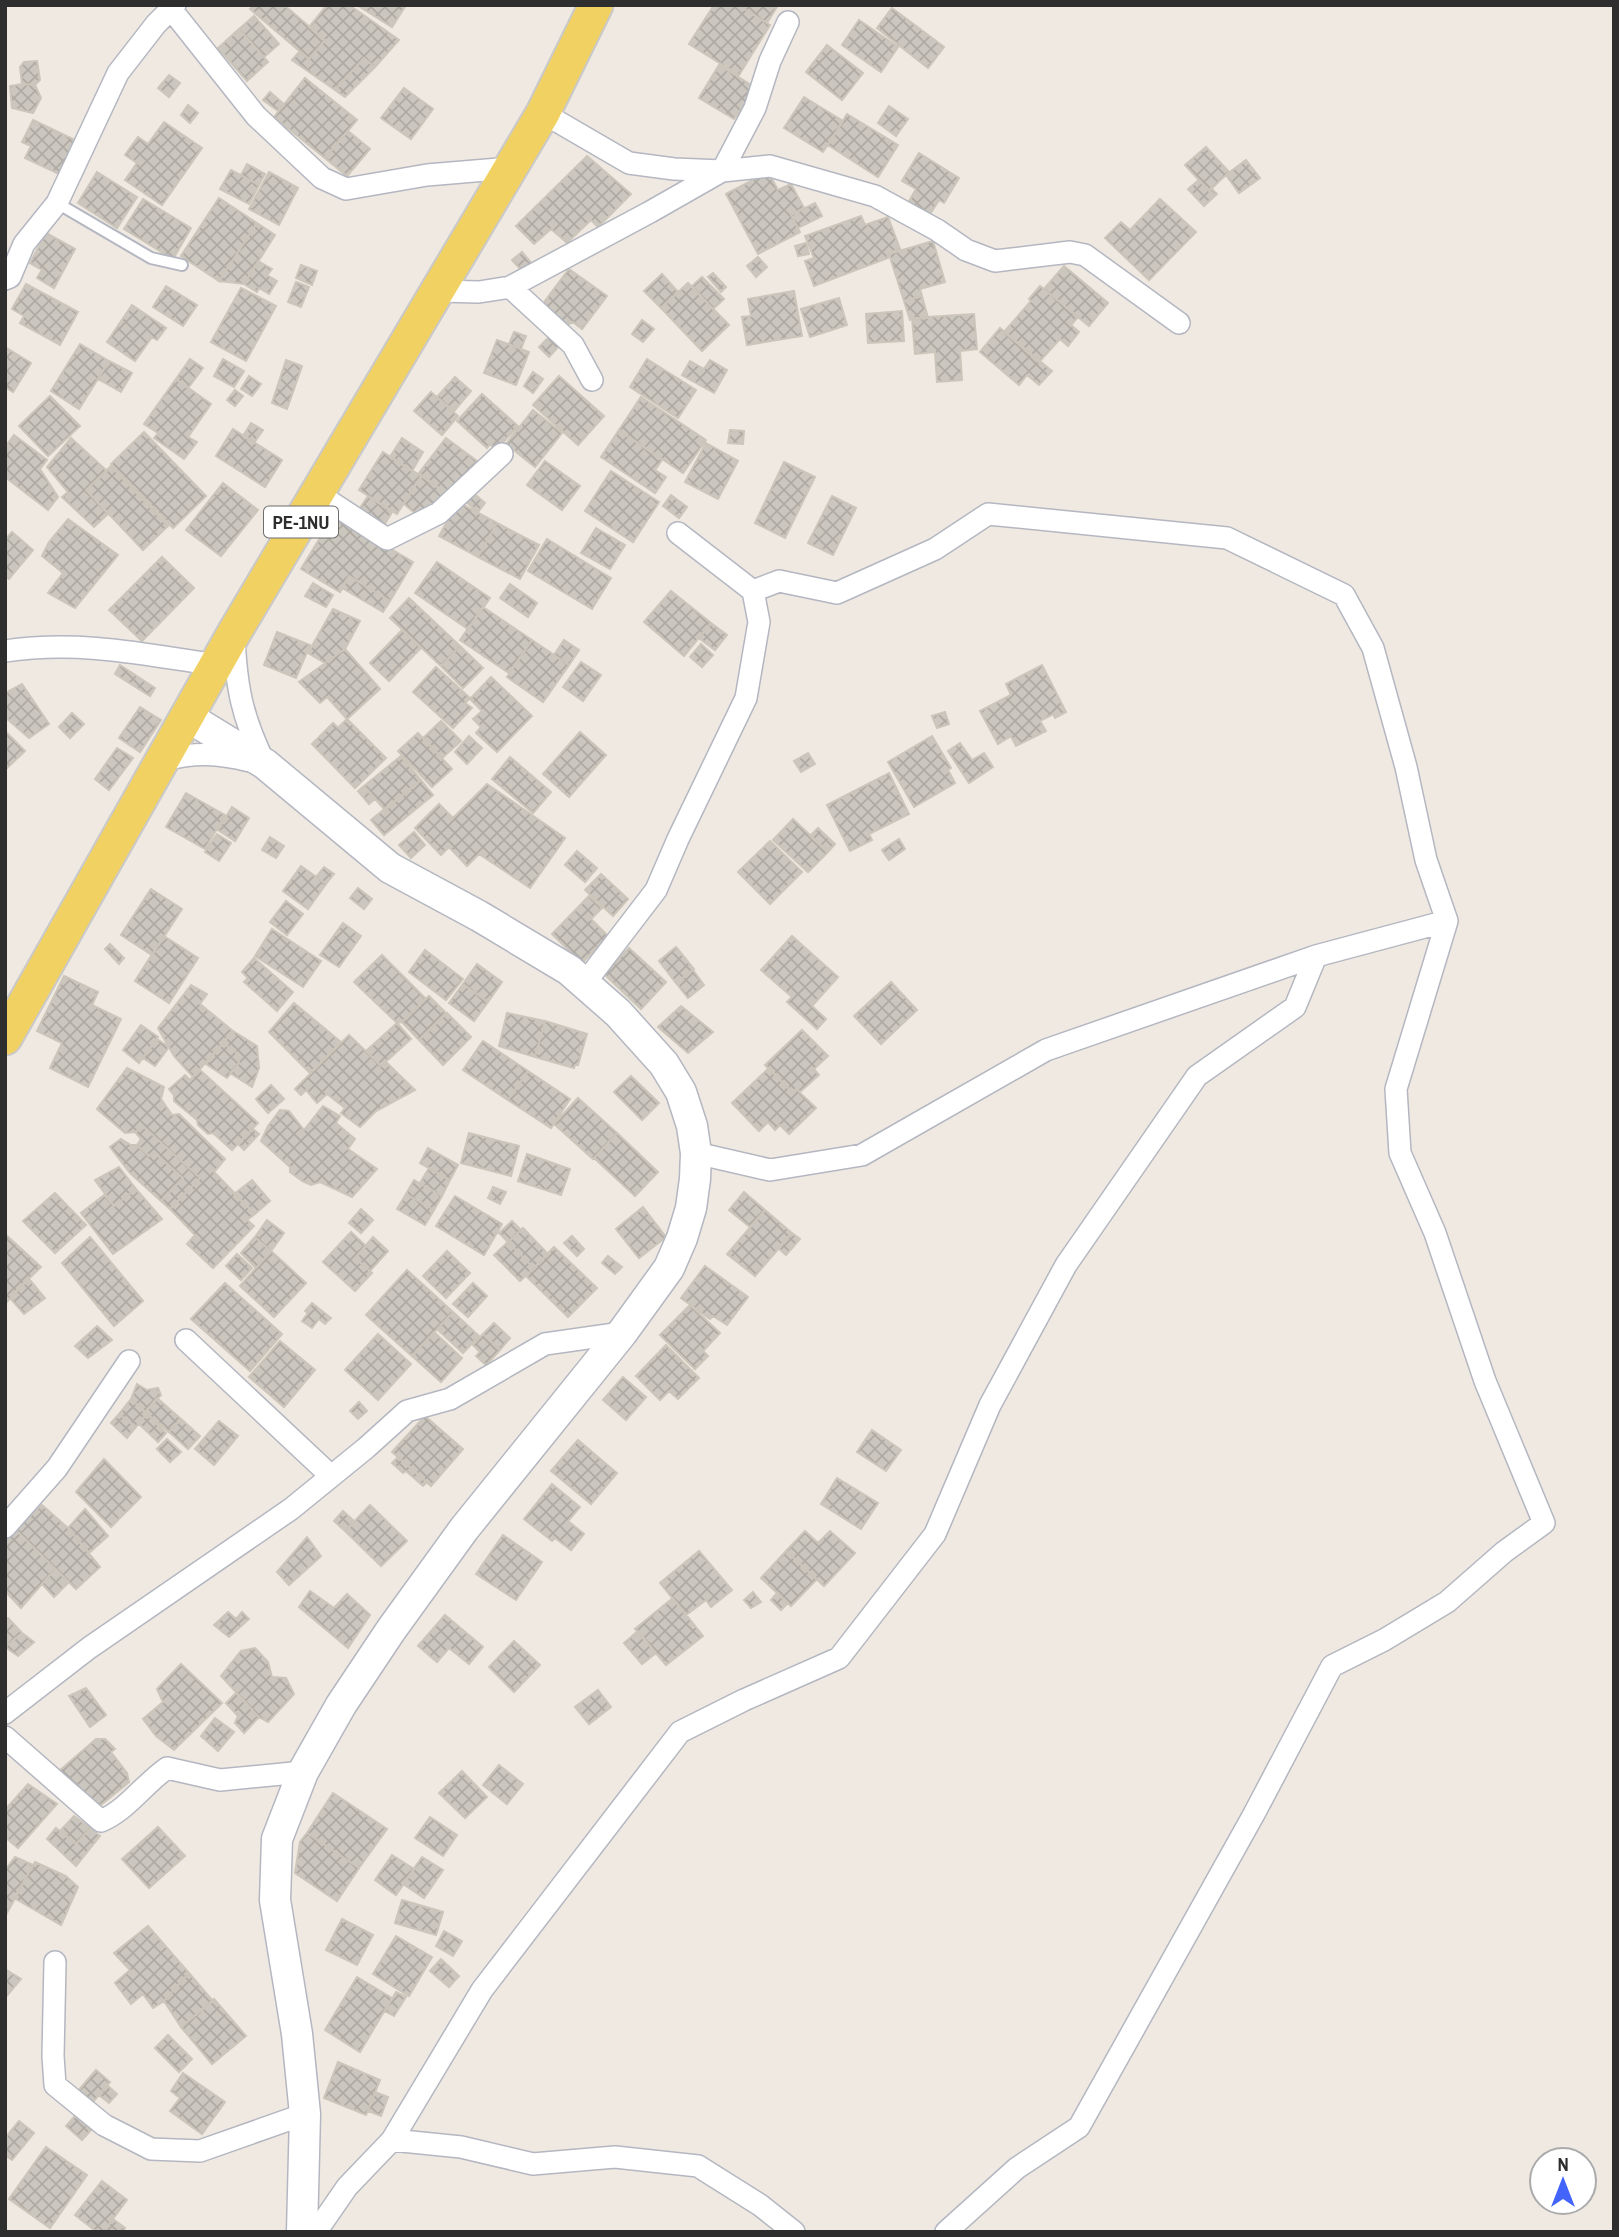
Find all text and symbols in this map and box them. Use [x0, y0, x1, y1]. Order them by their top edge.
road number: PE-1NU [264, 506, 338, 538]
north arrow [1528, 2146, 1598, 2216]
text: N [1557, 2151, 1569, 2177]

